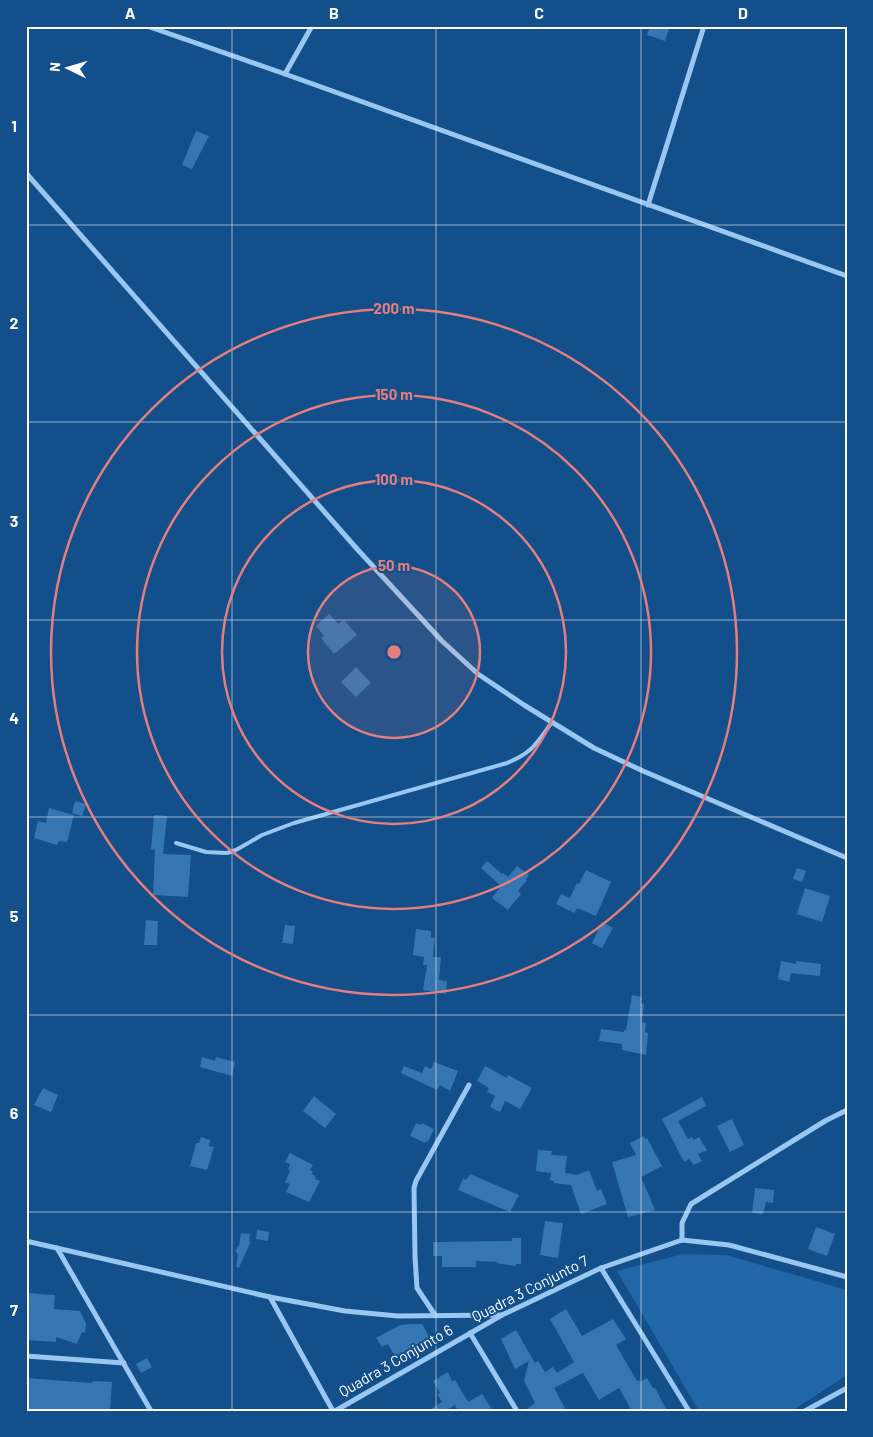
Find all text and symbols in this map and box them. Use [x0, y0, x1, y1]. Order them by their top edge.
text: A [125, 3, 136, 22]
text: B [329, 3, 339, 22]
text: C [534, 3, 544, 22]
text: D [738, 3, 748, 22]
north arrow [42, 42, 92, 92]
text: N [46, 61, 63, 72]
text: 1 [11, 116, 17, 135]
text: 200 m [373, 299, 415, 317]
text: 2 [10, 313, 19, 332]
text: 150 m [375, 385, 413, 403]
text: 100 m [375, 470, 413, 488]
text: 3 [10, 511, 18, 530]
text: 50 m [378, 556, 410, 574]
centre of rings [385, 643, 403, 661]
text: 4 [9, 708, 19, 727]
text: 5 [10, 906, 19, 925]
text: 6 [10, 1103, 19, 1122]
street label: Quadra 3 Conjunto 7 [468, 1251, 591, 1325]
text: 7 [10, 1300, 18, 1319]
street label: Quadra 3 Conjunto 6 [335, 1320, 456, 1400]

